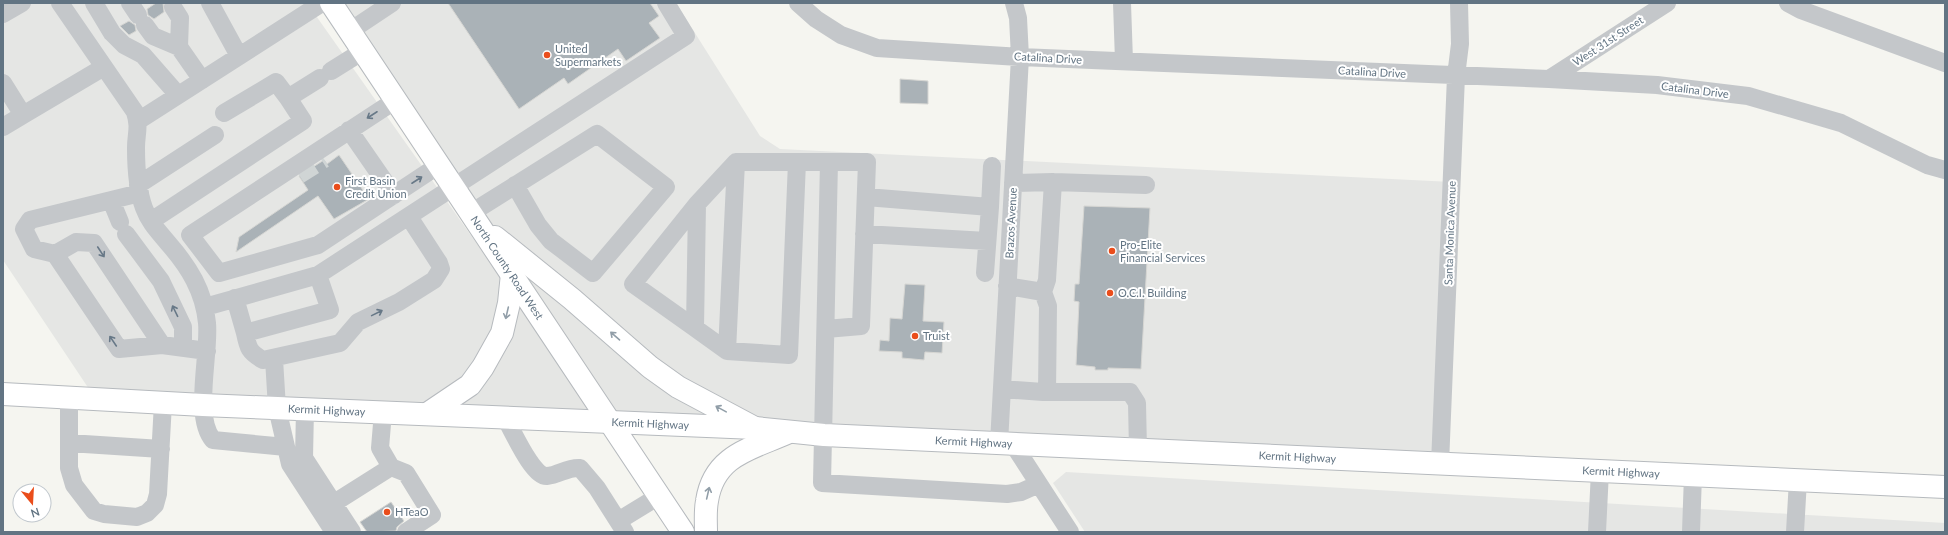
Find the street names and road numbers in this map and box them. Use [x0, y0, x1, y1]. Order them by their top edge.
street label: West 31st Street [1570, 13, 1645, 68]
street label: Catalina Drive [1014, 49, 1083, 66]
street label: Catalina Drive [1338, 63, 1407, 80]
street label: Catalina Drive [1660, 79, 1730, 100]
street label: Santa Monica Avenue [1441, 180, 1458, 285]
street label: Brazos Avenue [1002, 187, 1019, 259]
street label: North County Road West [468, 213, 547, 322]
street label: Kermit Highway [288, 402, 366, 418]
street label: Kermit Highway [611, 415, 690, 431]
street label: Kermit Highway [935, 433, 1013, 450]
street label: Kermit Highway [1258, 448, 1337, 465]
street label: Kermit Highway [1582, 463, 1660, 480]

